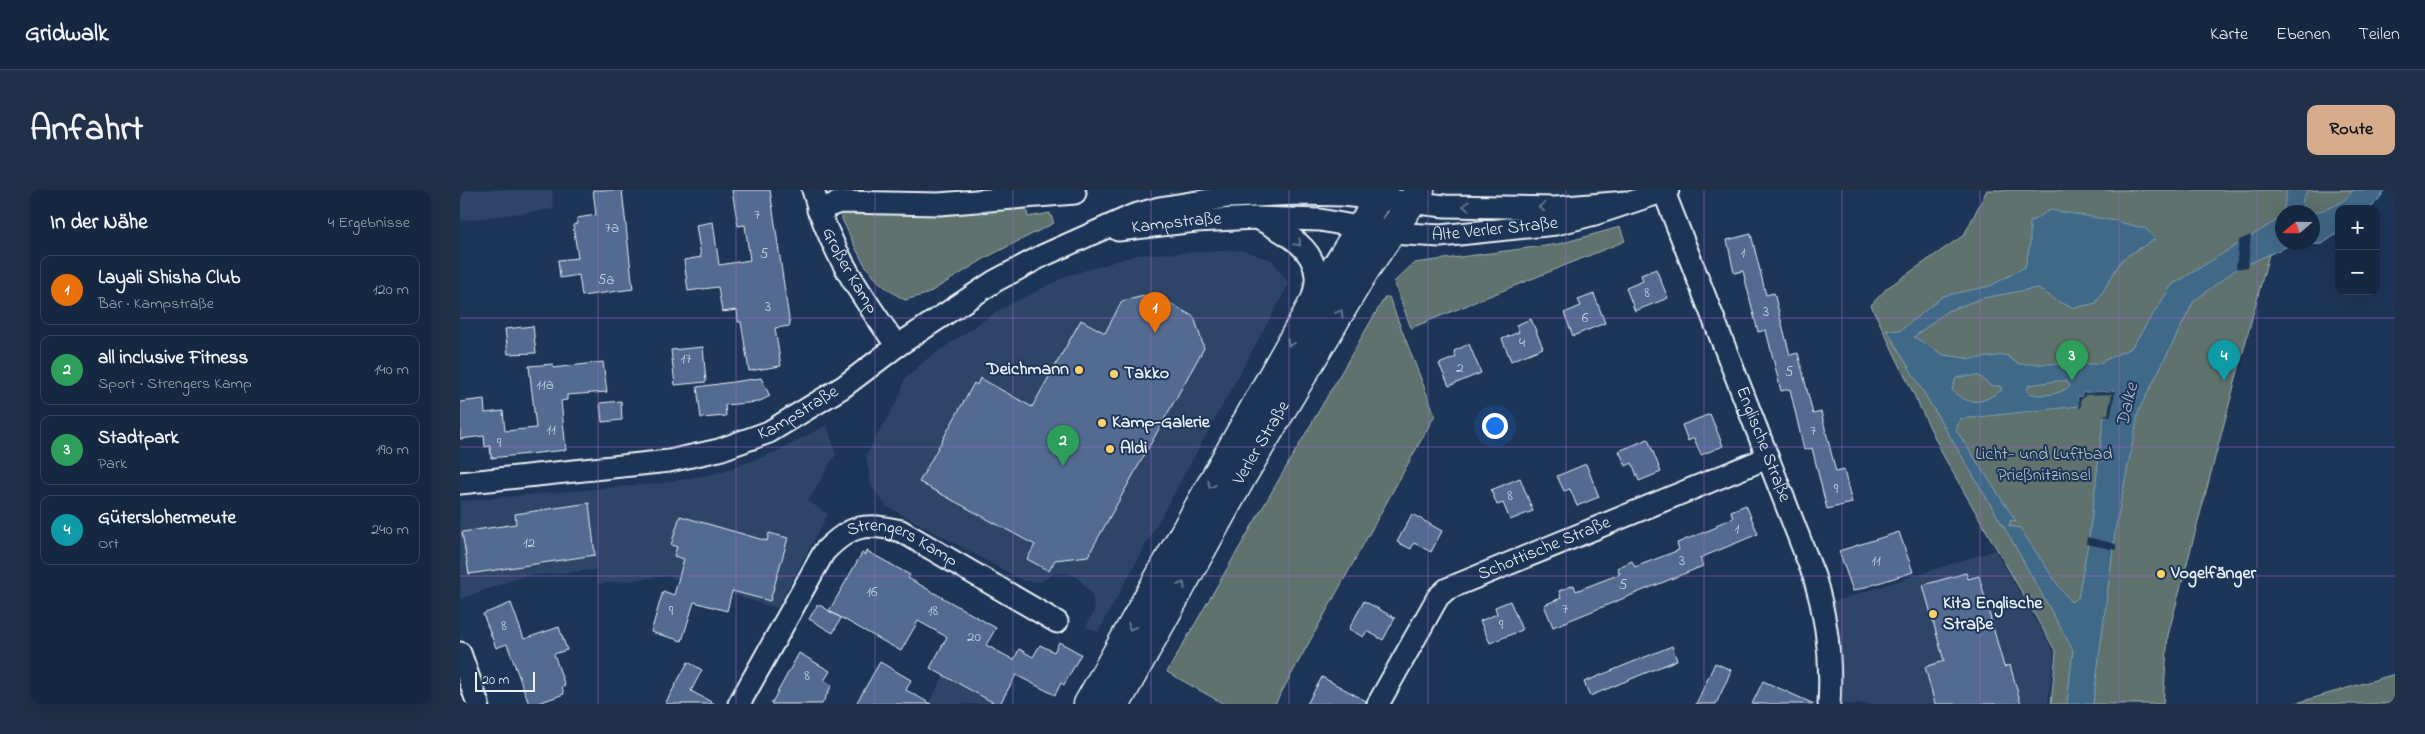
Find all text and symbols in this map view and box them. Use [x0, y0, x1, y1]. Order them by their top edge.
text: Gridwalk [25, 17, 109, 52]
text: Karte [2210, 22, 2248, 48]
text: Ebenen [2276, 22, 2330, 48]
text: Teilen [2358, 22, 2400, 48]
text: Anfahrt [30, 105, 143, 156]
button: Route [2307, 105, 2395, 155]
one-way arrow [1462, 201, 1470, 211]
one-way arrow [1538, 202, 1546, 213]
house number: 7 [754, 204, 760, 226]
north arrow [2275, 205, 2320, 250]
map controls [2335, 205, 2380, 295]
button: + [2335, 205, 2380, 250]
street label: Kampstraße [1130, 207, 1223, 241]
text: In der Nähe [50, 208, 148, 238]
text: 4 Ergebnisse [328, 211, 410, 235]
street label: Alte Verler Straße [1431, 211, 1560, 249]
house number: 7a [605, 217, 619, 239]
street label: Großer Kamp [815, 224, 884, 319]
one-way arrow [1292, 237, 1301, 246]
house number: 1 [1741, 242, 1746, 264]
house number: 5 [760, 243, 769, 265]
button: − [2335, 250, 2380, 295]
text: Layali Shisha Club [98, 265, 240, 292]
house number: 5a [598, 269, 614, 291]
text: 1 [64, 278, 70, 302]
text: 120 m [373, 278, 409, 302]
house number: 8 [1644, 282, 1650, 304]
text: Bar · Kampstraße [98, 292, 214, 316]
pin: 1 [1139, 292, 1171, 333]
house number: 3 [765, 296, 771, 318]
house number: 3 [1763, 301, 1769, 323]
house number: 6 [1582, 307, 1589, 329]
one-way arrow [1333, 309, 1343, 318]
house number: 4 [1519, 332, 1525, 354]
one-way arrow [1286, 338, 1296, 347]
pin: 3 [2056, 340, 2088, 381]
pin: 4 [2208, 340, 2240, 381]
text: all inclusive Fitness [98, 345, 248, 372]
house number: 17 [681, 348, 691, 370]
place label: Deichmann [986, 357, 1069, 383]
house number: 2 [1456, 357, 1464, 379]
text: 2 [63, 358, 71, 382]
text: 140 m [374, 358, 409, 382]
place label: Takko [1124, 361, 1169, 387]
house number: 5 [1785, 361, 1794, 383]
marker: Deichmann [1073, 364, 1085, 376]
marker: Takko [1108, 368, 1120, 380]
text: Sport · Strengers Kamp [98, 372, 252, 396]
house number: 11a [536, 374, 554, 396]
street label: Kampstraße [755, 379, 845, 448]
water label: Dalke [2110, 379, 2146, 430]
street label: Englische Straße [1728, 383, 1797, 507]
street label: Verler Straße [1226, 395, 1298, 491]
place label: Kamp-Galerie [1112, 410, 1211, 436]
your location [1482, 413, 1508, 439]
marker: Kamp-Galerie [1096, 417, 1108, 429]
house number: 11 [546, 419, 556, 441]
house number: 7 [1810, 420, 1816, 442]
text: Stadtpark [98, 425, 179, 452]
pin: 2 [1047, 425, 1079, 466]
house number: 9 [497, 432, 502, 454]
place label: Aldi [1120, 436, 1147, 462]
text: 3 [64, 438, 70, 462]
text: 190 m [376, 438, 409, 462]
park label: Licht- und Luftbad Prießnitzinsel [1975, 442, 2113, 489]
marker: Aldi [1104, 443, 1116, 455]
text: Park [98, 452, 127, 476]
house number: 9 [1834, 478, 1839, 500]
one-way arrow [1207, 480, 1217, 489]
house number: 8 [1507, 485, 1513, 507]
text: Güterslohermeute [98, 505, 236, 532]
street label: Schottische Straße [1474, 510, 1616, 588]
street label: Strengers Kamp [843, 513, 962, 574]
text: 4 [64, 518, 70, 542]
text: 240 m [371, 518, 409, 542]
house number: 1 [1735, 518, 1740, 540]
text: Ort [98, 532, 119, 556]
house number: 12 [523, 532, 536, 554]
house number: 3 [1679, 550, 1685, 572]
house number: 11 [1871, 550, 1881, 572]
place label: Vogelfänger [2170, 561, 2257, 588]
marker: Vogelfänger [2155, 568, 2167, 580]
house number: 5 [1619, 574, 1628, 596]
house number: 16 [866, 581, 878, 603]
one-way arrow [1176, 581, 1186, 590]
place label: Kita Englische Straße [1943, 591, 2043, 638]
house number: 7 [1562, 598, 1568, 620]
house number: 9 [669, 600, 674, 622]
house number: 18 [928, 600, 939, 622]
marker: Kita Englische Straße [1927, 608, 1939, 620]
house number: 9 [1499, 614, 1504, 636]
house number: 8 [501, 615, 507, 637]
one-way arrow [1127, 621, 1137, 630]
house number: 20 [967, 626, 981, 648]
house number: 8 [804, 665, 810, 687]
scale bar [475, 669, 535, 692]
text: 20 m [482, 670, 509, 691]

